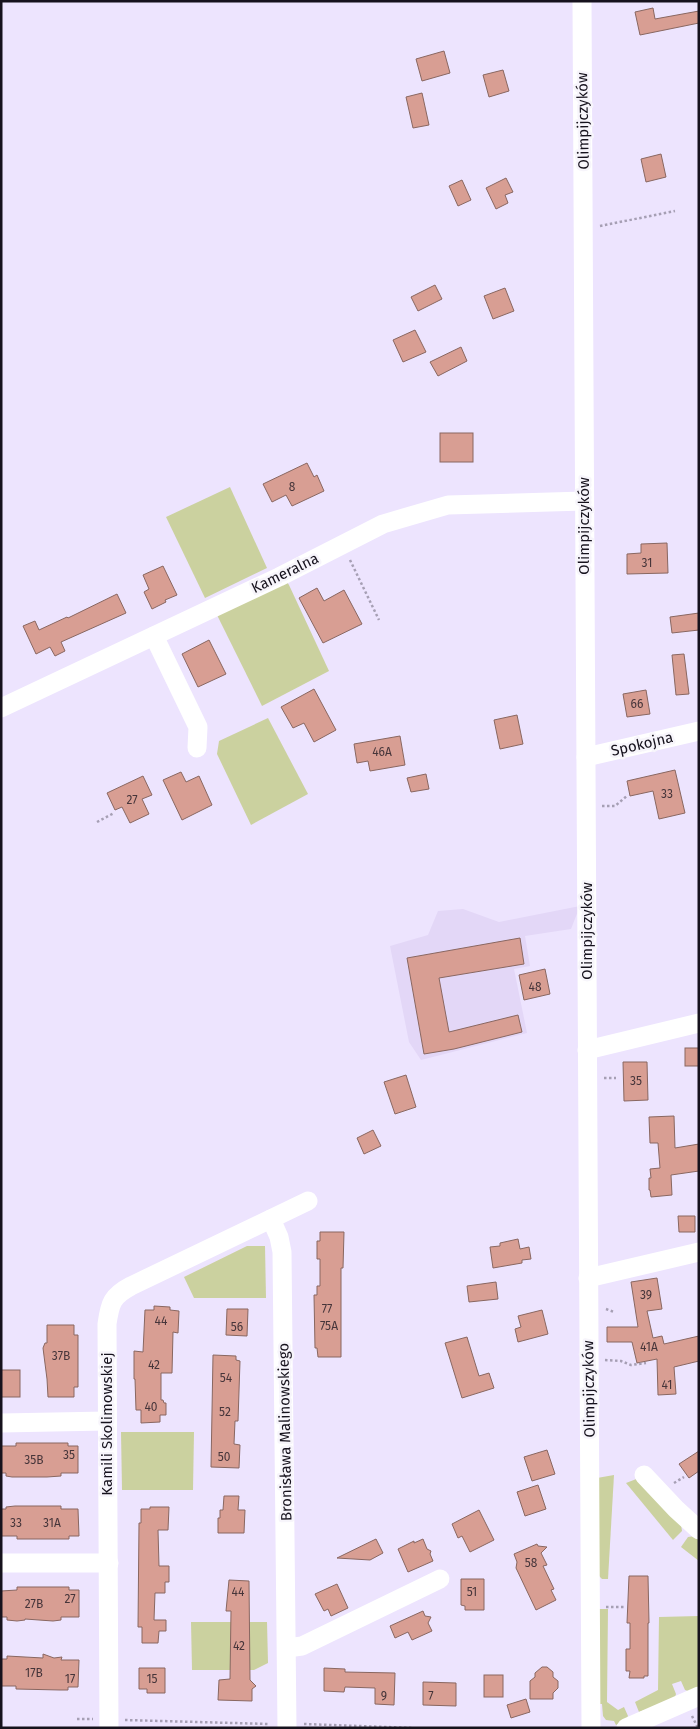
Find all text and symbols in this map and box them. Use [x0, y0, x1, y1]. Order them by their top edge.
street label: Olimpijczyków [573, 72, 593, 170]
street label: Olimpijczyków [575, 477, 593, 575]
house number: 8 [289, 480, 296, 494]
street label: Kameralna [248, 549, 322, 597]
house number: 31 [642, 556, 652, 570]
house number: 66 [631, 697, 643, 711]
street label: Spokojna [609, 728, 675, 760]
house number: 46A [372, 745, 392, 759]
house number: 33 [661, 787, 673, 801]
house number: 27 [126, 793, 138, 807]
street label: Olimpijczyków [578, 882, 596, 980]
house number: 48 [529, 980, 542, 994]
house number: 35 [630, 1074, 642, 1088]
house number: 39 [640, 1288, 652, 1302]
house number: 77 [322, 1302, 332, 1316]
house number: 44 [155, 1314, 168, 1328]
house number: 75A [320, 1319, 338, 1333]
house number: 56 [231, 1320, 243, 1334]
street label: Olimpijczyków [579, 1340, 599, 1438]
house number: 41A [640, 1340, 658, 1354]
street label: Bronisława Malinowskiego [274, 1343, 296, 1521]
house number: 37B [52, 1349, 70, 1363]
street label: Kamili Skolimowskiej [98, 1352, 116, 1496]
house number: 42 [148, 1358, 160, 1372]
house number: 54 [220, 1371, 233, 1385]
house number: 41 [662, 1378, 672, 1392]
house number: 40 [144, 1400, 158, 1414]
house number: 52 [219, 1405, 231, 1419]
house number: 35 [63, 1448, 75, 1462]
house number: 50 [218, 1450, 231, 1464]
house number: 35B [24, 1453, 44, 1467]
house number: 33 [10, 1516, 22, 1530]
house number: 31A [43, 1516, 61, 1530]
house number: 58 [525, 1556, 538, 1570]
house number: 44 [232, 1585, 245, 1599]
house number: 51 [467, 1585, 477, 1599]
house number: 27 [64, 1592, 76, 1606]
house number: 27B [25, 1597, 43, 1611]
house number: 42 [233, 1639, 245, 1653]
house number: 17B [25, 1666, 43, 1680]
house number: 17 [65, 1672, 75, 1686]
house number: 15 [146, 1672, 158, 1686]
house number: 9 [381, 1689, 387, 1703]
house number: 7 [428, 1689, 434, 1703]

